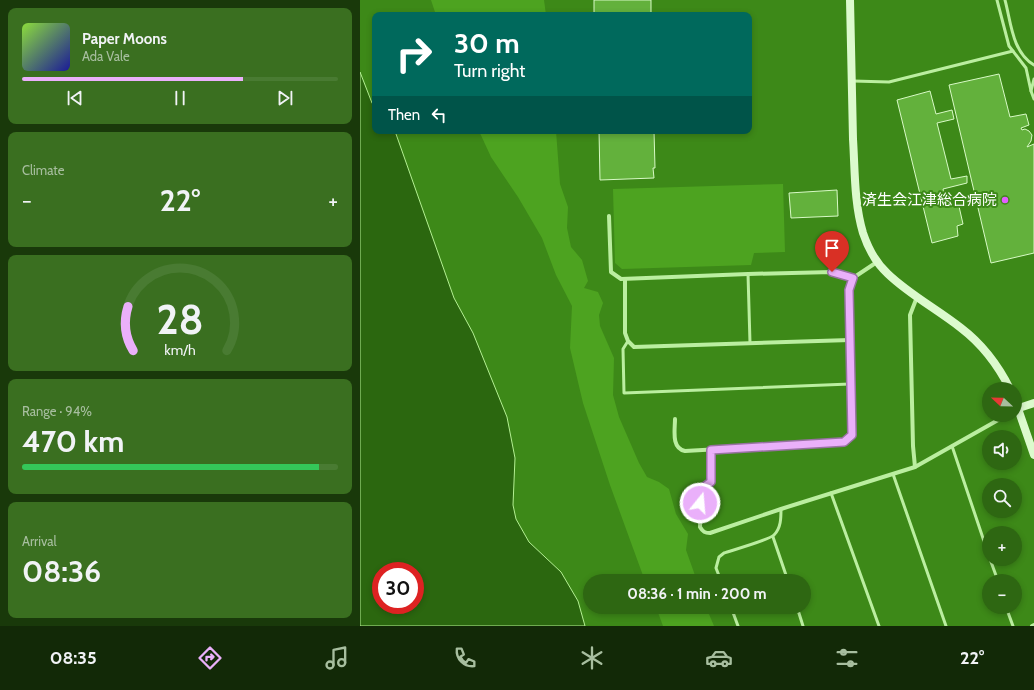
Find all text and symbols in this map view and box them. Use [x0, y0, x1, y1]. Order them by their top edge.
text: 30 m [454, 26, 520, 60]
icon: right [388, 28, 440, 80]
text: Paper Moons [82, 30, 167, 48]
text: Ada Vale [82, 48, 130, 64]
text: Turn right [454, 60, 525, 82]
icon: previous [64, 87, 86, 109]
icon: pause [169, 87, 191, 109]
icon: next [274, 87, 296, 109]
icon: left [428, 104, 450, 126]
text: Then [388, 106, 420, 124]
text: Climate [22, 162, 64, 178]
text: 22° [160, 182, 200, 219]
text: − [22, 187, 32, 214]
text: + [328, 187, 338, 214]
place label: 済生会江津総合病院 [862, 191, 997, 209]
marker: 済生会江津総合病院 [1000, 195, 1010, 205]
pin [815, 231, 849, 272]
icon: arrive [821, 237, 843, 259]
text: 28 [156, 294, 204, 344]
text: km/h [164, 341, 196, 359]
north arrow [982, 382, 1022, 422]
map controls [982, 382, 1022, 614]
text: Range · 94% [22, 403, 92, 419]
text: 470 km [22, 423, 124, 460]
button: sound [982, 430, 1022, 470]
button: search [982, 478, 1022, 518]
position arrow [679, 482, 721, 524]
button: + [982, 526, 1022, 566]
text: Arrival [22, 533, 57, 549]
text: 08:36 [22, 553, 101, 590]
speed limit sign: 30 [372, 562, 424, 614]
button: − [982, 574, 1022, 614]
text: 08:36 · 1 min · 200 m [627, 585, 767, 603]
icon: directions [196, 644, 224, 672]
icon: music [323, 644, 351, 672]
icon: phone [451, 644, 479, 672]
icon: climate [578, 644, 606, 672]
icon: car [705, 644, 733, 672]
icon: filters [833, 644, 861, 672]
text: 08:35 [50, 647, 97, 669]
text: 22° [960, 647, 984, 669]

